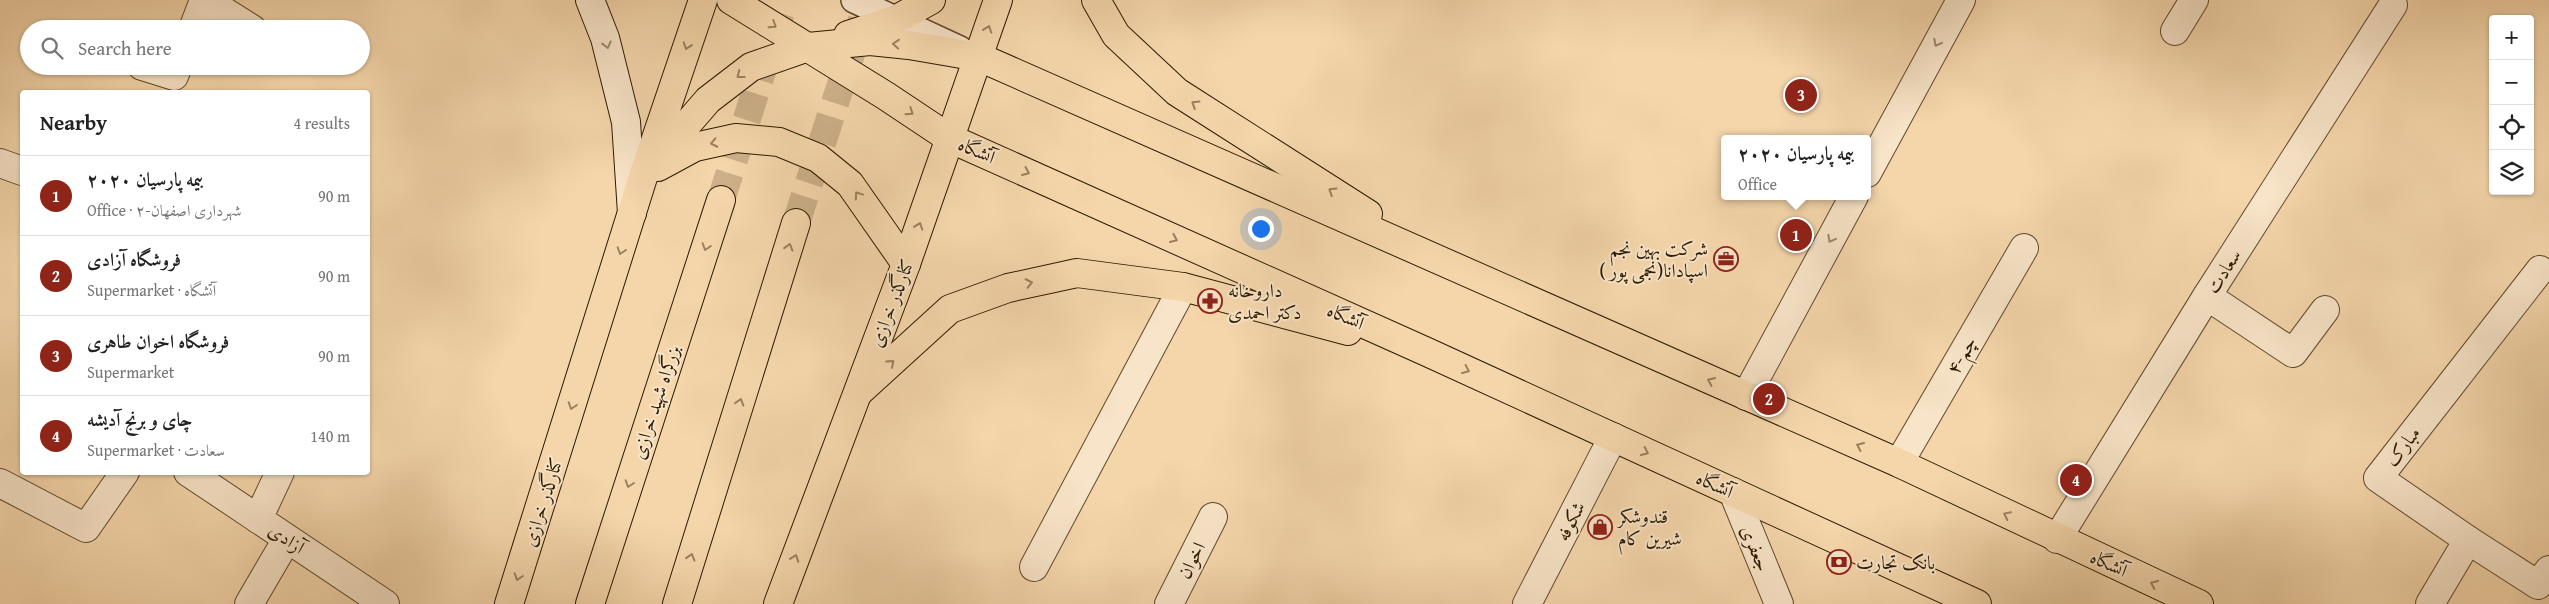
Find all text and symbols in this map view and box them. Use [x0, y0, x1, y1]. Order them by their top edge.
map controls [2489, 15, 2534, 195]
button: + [2489, 15, 2534, 60]
one-way arrow [767, 19, 777, 28]
search box [20, 20, 370, 75]
one-way arrow [983, 25, 993, 33]
icon: search [38, 34, 66, 62]
text: Search here [78, 34, 172, 62]
one-way arrow [892, 38, 900, 49]
one-way arrow [1934, 38, 1944, 47]
one-way arrow [601, 41, 612, 50]
one-way arrow [683, 42, 693, 50]
button: − [2489, 60, 2534, 105]
one-way arrow [736, 69, 746, 78]
pin: 3 [1785, 76, 1817, 114]
one-way arrow [1191, 101, 1201, 110]
button: locate [2489, 105, 2534, 150]
one-way arrow [904, 106, 914, 115]
text: Nearby [40, 107, 107, 138]
text: 4 results [293, 111, 350, 135]
street label: آتشگاه [954, 129, 1002, 171]
popup [1721, 135, 1871, 200]
one-way arrow [710, 137, 719, 148]
text: بیمه پارسیان ۲۰۲۰ [1738, 139, 1854, 167]
button: layers [2489, 150, 2534, 195]
text: بیمه پارسیان ۲۰۲۰ [87, 165, 203, 193]
one-way arrow [1021, 166, 1030, 177]
text: Office [1738, 172, 1777, 196]
text: 1 [52, 184, 60, 208]
text: 90 m [318, 184, 350, 208]
one-way arrow [1329, 188, 1338, 197]
one-way arrow [855, 192, 864, 201]
text: Office · ۲-شهرداری اصفهان [87, 198, 242, 222]
your location [1248, 216, 1274, 242]
pin: 1 [1780, 216, 1812, 254]
one-way arrow [913, 222, 923, 230]
one-way arrow [1169, 232, 1178, 243]
place label: شرکت بهین نجم اسپادانا(نجمی پور ) [1599, 234, 1708, 284]
one-way arrow [1827, 234, 1837, 243]
one-way arrow [702, 242, 712, 250]
street label: سعادت [2198, 243, 2248, 299]
one-way arrow [783, 244, 793, 252]
text: فروشگاه آزادی [87, 245, 181, 273]
one-way arrow [617, 246, 627, 255]
office icon: شرکت بهین نجم اسپادانا(نجمی پور ) [1713, 246, 1739, 272]
street label: کنارگذر خرازی [861, 255, 921, 351]
text: 2 [52, 264, 60, 288]
text: 90 m [318, 264, 350, 288]
place label: داروخانه دکتر احمدی [1228, 276, 1301, 326]
text: Supermarket · آتشگاه [87, 278, 216, 302]
one-way arrow [1024, 278, 1033, 289]
pharmacy icon: داروخانه دکتر احمدی [1197, 288, 1223, 314]
street label: آتشگاه [1323, 295, 1371, 337]
text: فروشگاه اخوان طاهری [87, 327, 229, 355]
street label: ۴-چم [1939, 331, 1987, 382]
street label: بزرگراه شهید خرازی [623, 341, 687, 463]
text: 3 [52, 344, 60, 368]
text: 90 m [318, 344, 350, 368]
one-way arrow [886, 359, 895, 368]
text: Supermarket [87, 360, 174, 384]
one-way arrow [1461, 363, 1470, 374]
one-way arrow [1707, 376, 1716, 387]
pin: 2 [1753, 380, 1785, 418]
one-way arrow [734, 399, 744, 407]
one-way arrow [568, 401, 578, 409]
text: چای و برنج آدیشه [87, 405, 192, 433]
street label: مبارک [2377, 420, 2427, 472]
text: 4 [52, 424, 60, 448]
text: 140 m [310, 424, 350, 448]
text: Supermarket · سعادت [87, 438, 225, 462]
one-way arrow [1856, 442, 1865, 453]
one-way arrow [1640, 446, 1649, 456]
street label: کنارگذر خرازی [514, 454, 570, 550]
pin: 4 [2060, 461, 2092, 499]
street label: آتشگاه [1692, 463, 1740, 506]
one-way arrow [624, 480, 634, 488]
street label: شکوفه [1548, 496, 1592, 546]
place label: قندوشکر شیرین کام [1616, 502, 1682, 555]
one-way arrow [2003, 511, 2012, 522]
shop icon: قندوشکر شیرین کام [1587, 514, 1613, 540]
street label: آزادی [263, 516, 313, 562]
street label: جعفری [1734, 521, 1778, 575]
street label: اخوان [1170, 537, 1212, 583]
street label: آتشگاه [2086, 542, 2134, 585]
place label: بانک تجارت [1856, 548, 1935, 576]
bank icon: بانک تجارت [1826, 549, 1852, 575]
one-way arrow [686, 554, 696, 562]
one-way arrow [789, 554, 799, 563]
one-way arrow [513, 573, 523, 581]
one-way arrow [2150, 579, 2159, 590]

